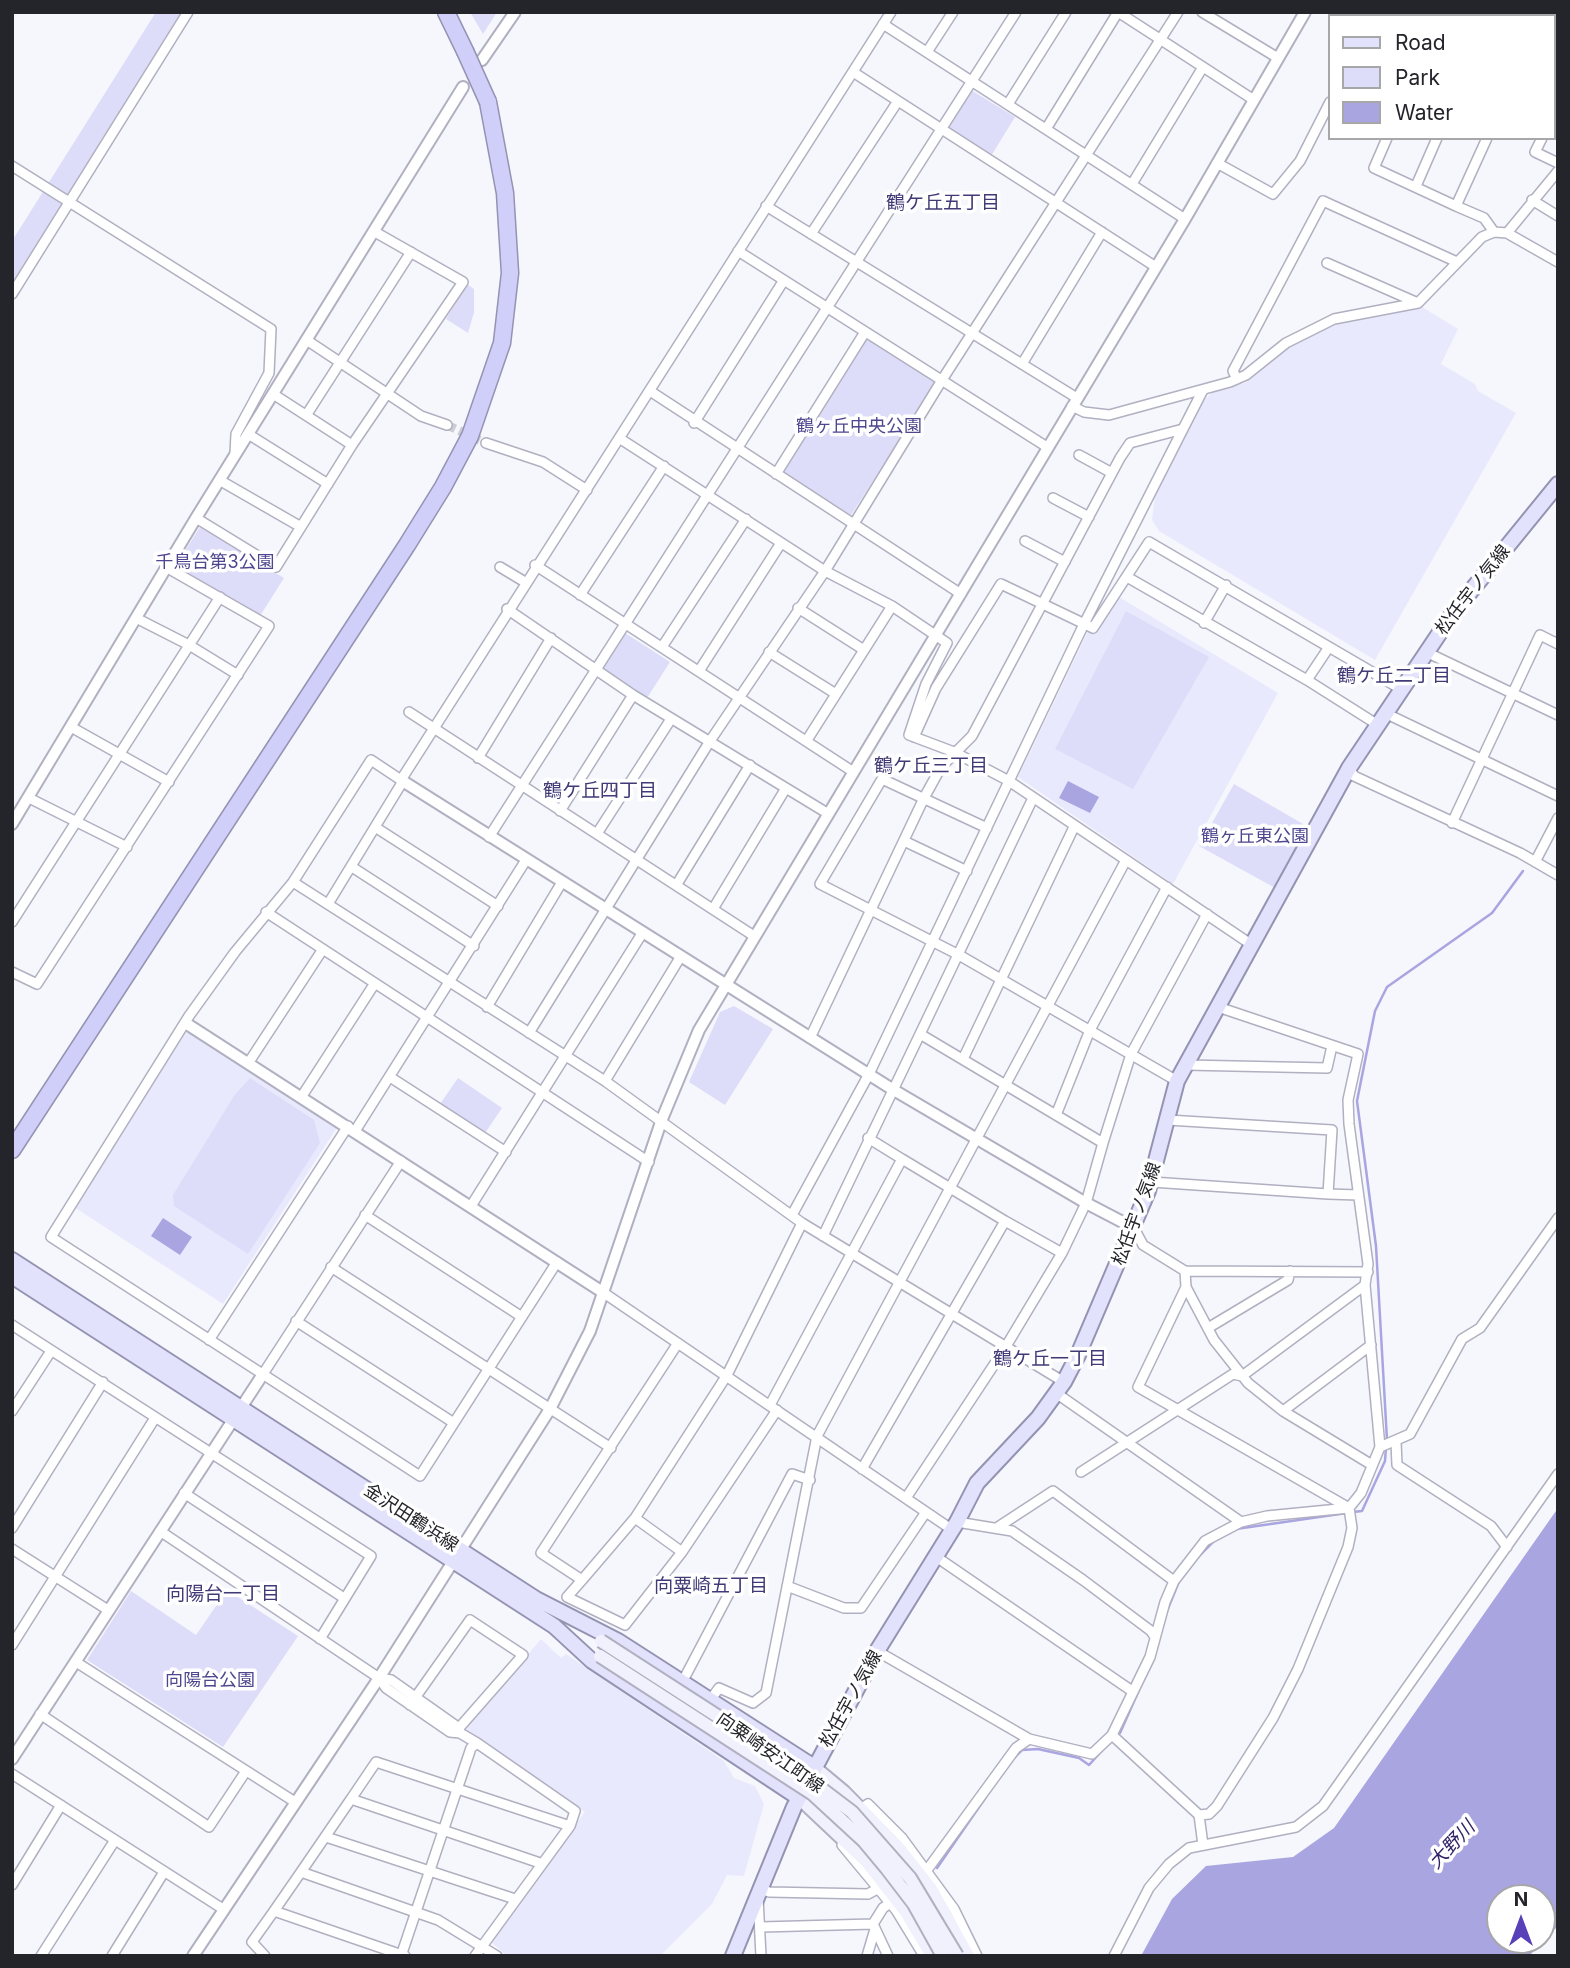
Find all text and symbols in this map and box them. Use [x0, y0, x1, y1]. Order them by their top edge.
legend [1328, 14, 1556, 140]
text: Road [1395, 30, 1446, 55]
text: Park [1395, 65, 1440, 90]
text: Water [1395, 100, 1453, 125]
district label: 鶴ケ丘五丁目 [886, 192, 1000, 214]
park label: 鶴ヶ丘中央公園 [796, 416, 922, 438]
street label: 松任宇ノ気線 [1431, 541, 1515, 639]
park label: 千鳥台第3公園 [155, 552, 275, 574]
district label: 鶴ケ丘二丁目 [1337, 665, 1451, 687]
district label: 鶴ケ丘三丁目 [874, 755, 988, 777]
district label: 鶴ケ丘四丁目 [543, 780, 657, 802]
park label: 鶴ヶ丘東公園 [1201, 826, 1309, 848]
street label: 松任宇ノ気線 [1108, 1160, 1166, 1268]
district label: 鶴ケ丘一丁目 [993, 1348, 1107, 1370]
street label: 金沢田鶴浜線 [360, 1480, 462, 1556]
district label: 向粟崎五丁目 [654, 1575, 768, 1597]
district label: 向陽台一丁目 [166, 1583, 280, 1605]
street label: 松任宇ノ気線 [815, 1647, 887, 1751]
park label: 向陽台公園 [165, 1670, 255, 1692]
street label: 向粟崎安江町線 [712, 1708, 828, 1798]
water label: 大野川 [1424, 1816, 1480, 1874]
north arrow [1486, 1884, 1556, 1954]
text: N [1514, 1888, 1528, 1911]

